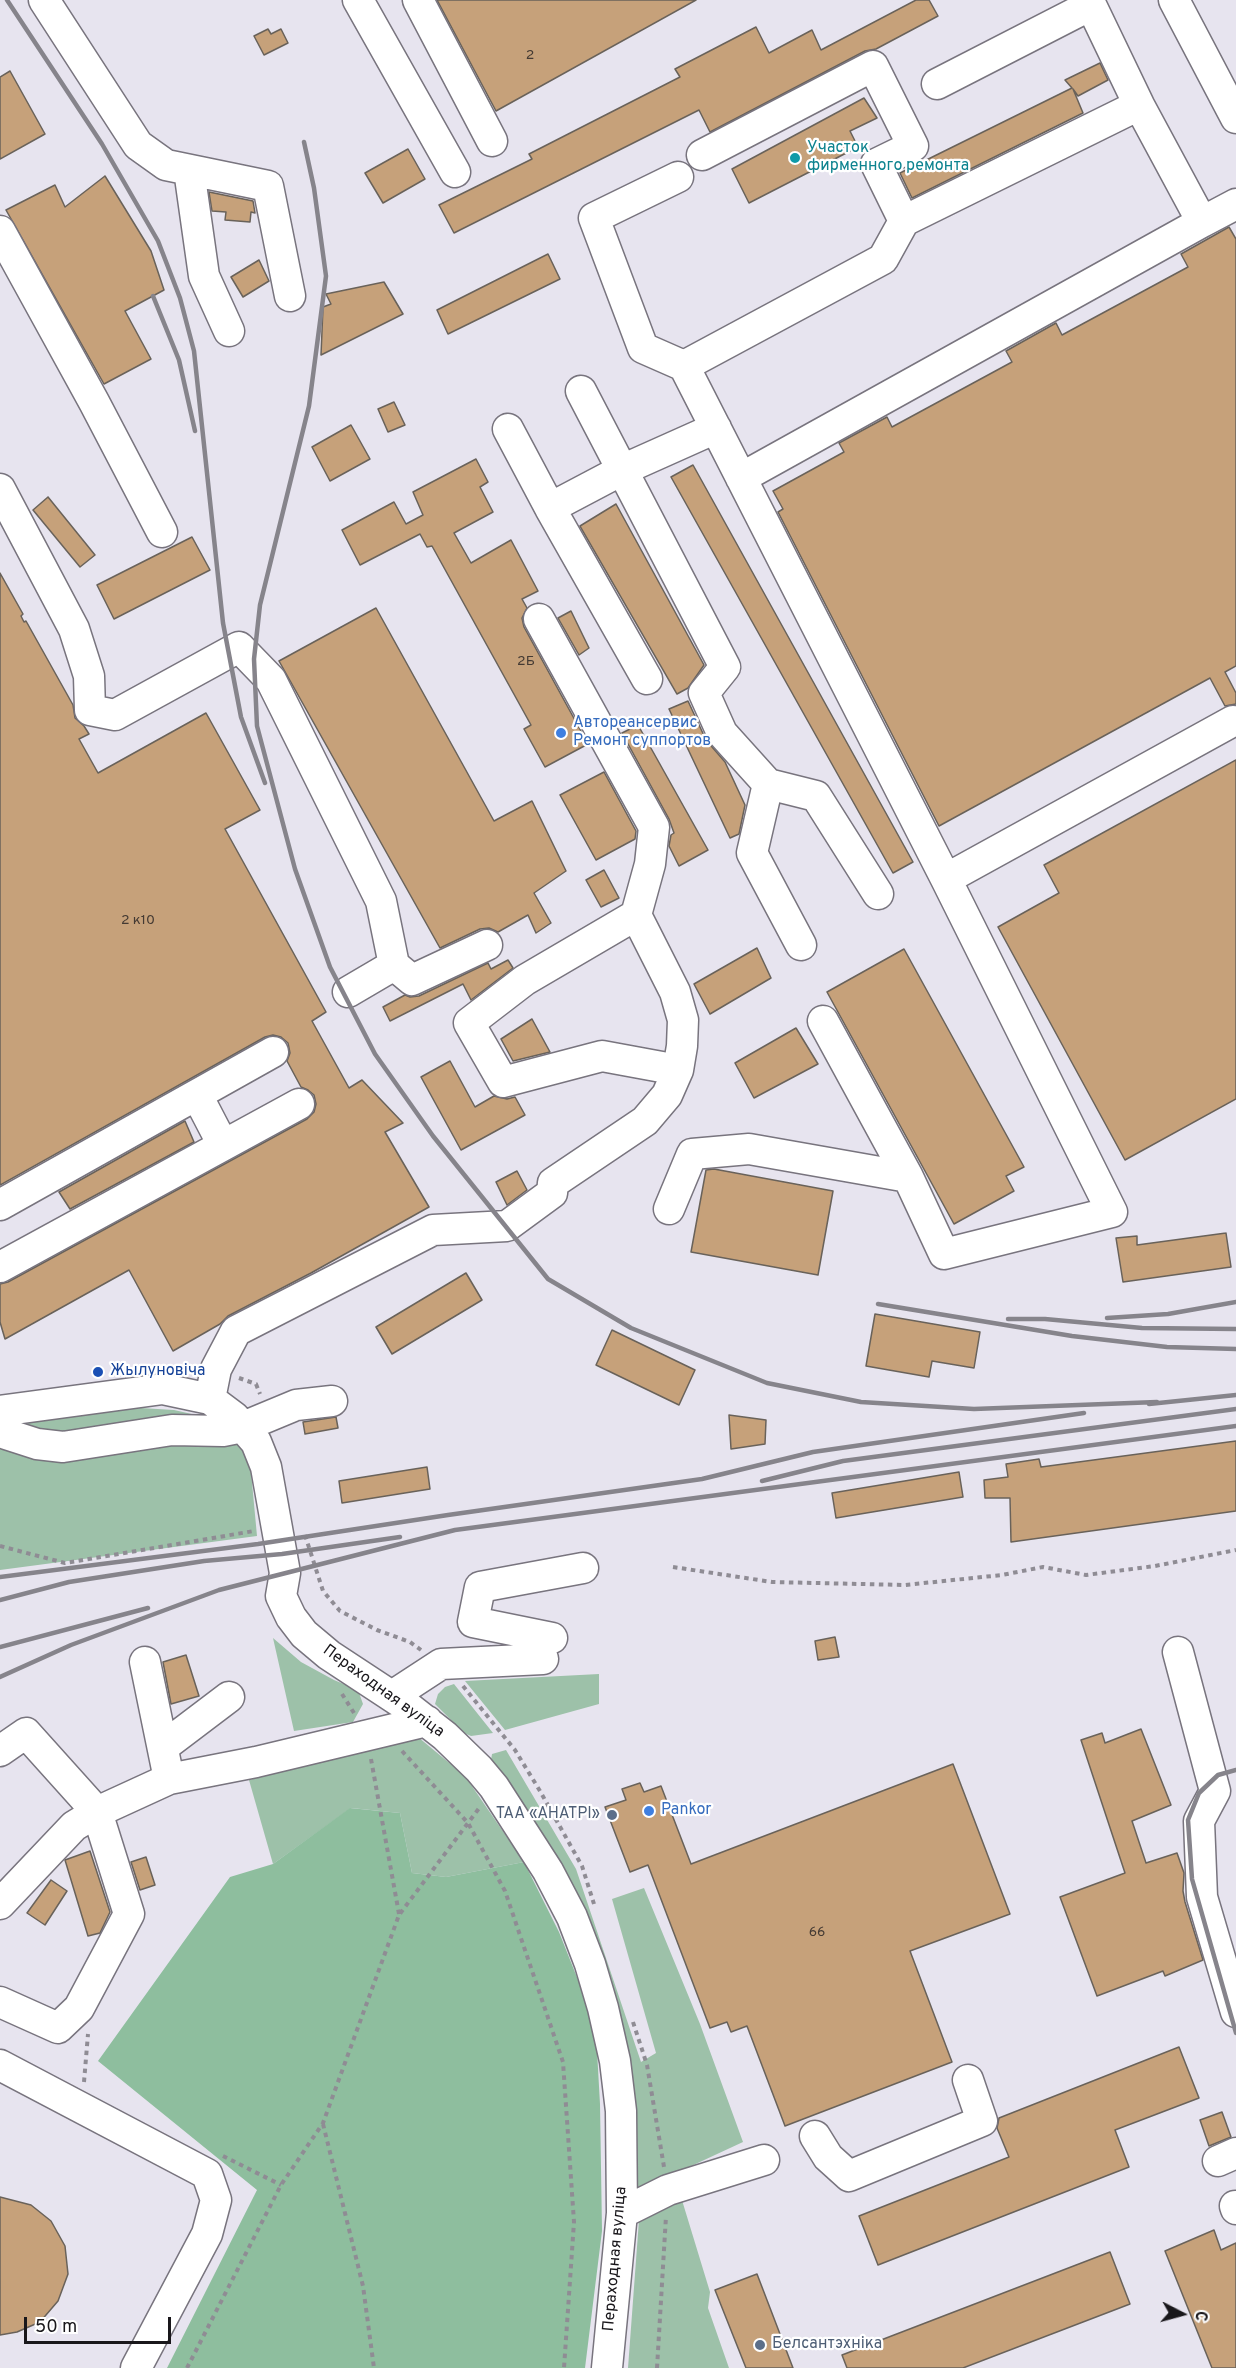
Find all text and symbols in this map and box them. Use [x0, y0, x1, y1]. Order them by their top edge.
house number: 2 [526, 48, 534, 64]
place label: Участок фирменного ремонта [807, 139, 969, 177]
marker: Участок фирменного ремонта [788, 151, 802, 165]
house number: 2Б [517, 654, 535, 670]
place label: Автореансервис Ремонт суппортов [573, 714, 711, 752]
marker: Автореансервис Ремонт суппортов [554, 726, 568, 740]
house number: 2 к10 [121, 913, 155, 929]
place label: Жылуновіча [110, 1362, 205, 1382]
marker: Жылуновіча [91, 1365, 105, 1379]
street label: Пераходная вуліца [319, 1642, 447, 1742]
place label: Pankor [661, 1801, 711, 1821]
marker: Pankor [642, 1804, 656, 1818]
place label: ТАА «АНАТРI» [496, 1805, 600, 1825]
marker: ТАА «АНАТРI» [605, 1808, 619, 1822]
house number: 66 [809, 1925, 825, 1941]
street label: Пераходная вуліца [600, 2186, 632, 2332]
north arrow [1152, 2284, 1212, 2344]
scale bar [27, 2305, 174, 2343]
text: С [1189, 2310, 1210, 2322]
text: 50 m [35, 2316, 77, 2339]
place label: Белсантэхніка [772, 2335, 882, 2355]
marker: Белсантэхніка [753, 2338, 767, 2352]

